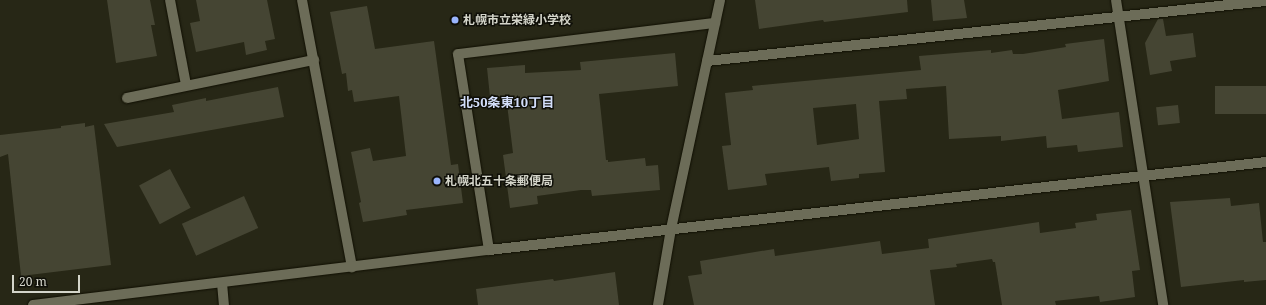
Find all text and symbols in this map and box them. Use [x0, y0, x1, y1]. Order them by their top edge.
place label: 札幌市立栄緑小学校 [463, 13, 571, 27]
marker: 札幌市立栄緑小学校 [450, 15, 460, 25]
district label: 北50条東10丁目 [460, 94, 554, 110]
place label: 札幌北五十条郵便局 [445, 174, 553, 188]
marker: 札幌北五十条郵便局 [432, 176, 442, 186]
scale bar [14, 267, 82, 293]
text: 20 m [19, 273, 47, 290]

